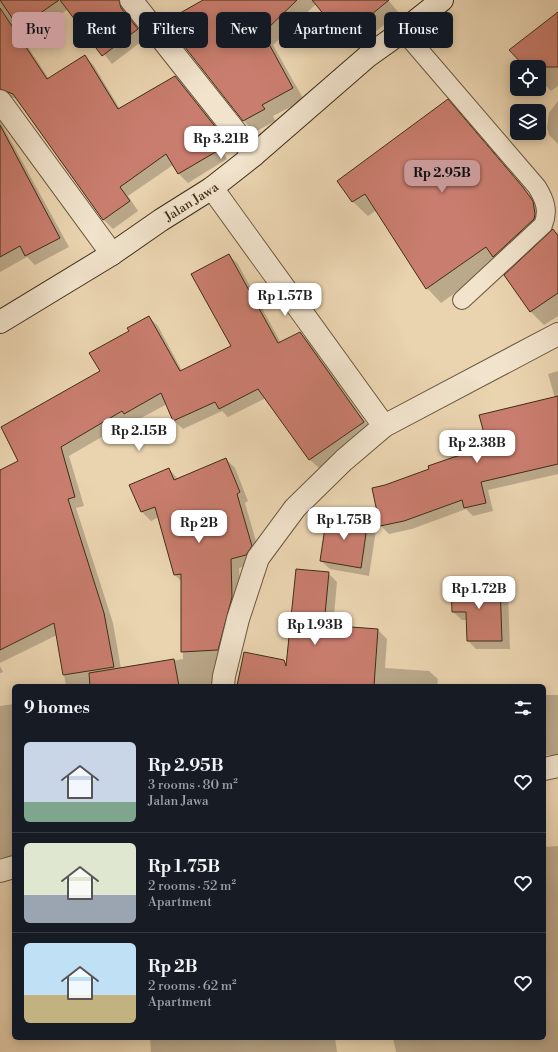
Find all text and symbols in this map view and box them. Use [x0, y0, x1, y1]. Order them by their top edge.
chip: Buy [12, 12, 65, 48]
chip: Rent [73, 12, 131, 48]
chip: Filters [139, 12, 208, 48]
chip: New [216, 12, 271, 48]
chip: Apartment [279, 12, 376, 48]
chip: House [384, 12, 453, 48]
map controls [510, 60, 546, 140]
button: locate [510, 60, 546, 96]
button: layers [510, 104, 546, 140]
pin: Rp 3.21B [180, 126, 262, 160]
text: Rp 3.21B [193, 131, 249, 147]
pin: Rp 2.95B [401, 160, 483, 194]
text: Rp 2.95B [413, 165, 471, 181]
street label: Jalan Jawa [161, 179, 222, 225]
pin: Rp 1.57B [244, 283, 326, 317]
text: Rp 1.57B [258, 288, 312, 304]
pin: Rp 2.15B [98, 418, 180, 452]
text: Rp 2.15B [111, 423, 167, 439]
pin: Rp 2.38B [436, 430, 518, 464]
text: Rp 2.38B [448, 435, 506, 451]
pin: Rp 1.75B [303, 507, 385, 541]
pin: Rp 2B [171, 510, 227, 544]
text: Rp 1.75B [316, 512, 372, 528]
text: Rp 2B [180, 515, 218, 531]
pin: Rp 1.72B [438, 576, 520, 610]
text: Rp 1.72B [451, 581, 507, 597]
pin: Rp 1.93B [274, 612, 356, 646]
text: Rp 1.93B [287, 617, 343, 633]
text: 9 homes [24, 697, 90, 719]
icon: filters [512, 697, 534, 719]
text: Rp 2.95B [148, 755, 223, 777]
icon: home [56, 758, 104, 806]
icon: heart [512, 771, 534, 793]
text: 3 rooms · 80 m² [148, 777, 238, 793]
text: Jalan Jawa [148, 793, 209, 809]
text: Rp 1.75B [148, 856, 220, 878]
icon: home [56, 859, 104, 907]
icon: heart [512, 872, 534, 894]
text: 2 rooms · 52 m² [148, 878, 236, 894]
text: Apartment [148, 894, 212, 910]
text: Rp 2B [148, 956, 198, 978]
icon: home [56, 959, 104, 1007]
icon: heart [512, 972, 534, 994]
text: 2 rooms · 62 m² [148, 978, 237, 994]
text: Apartment [148, 994, 212, 1010]

